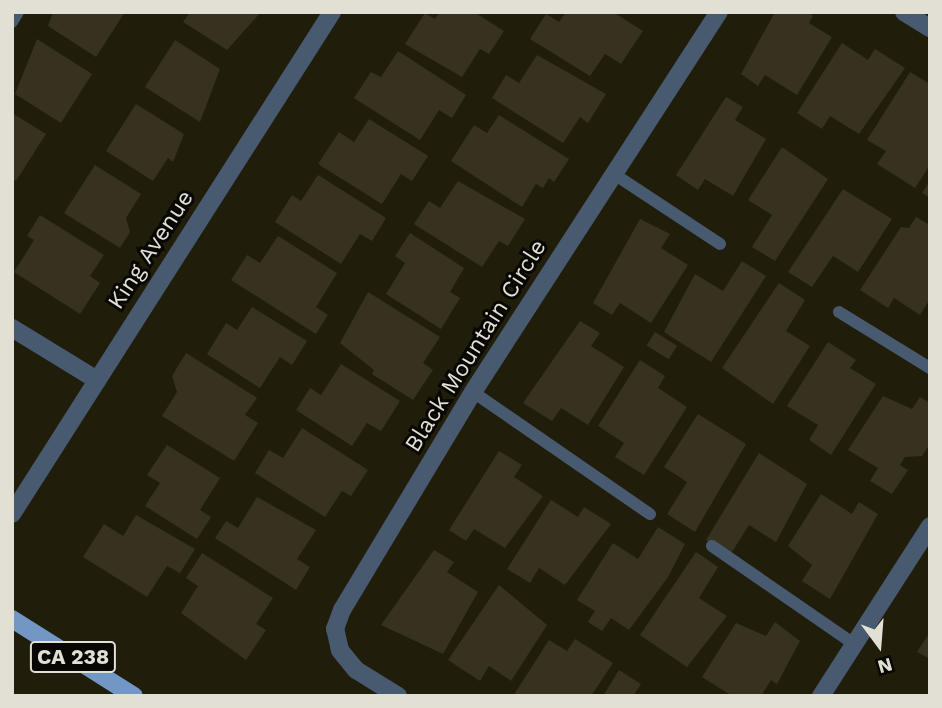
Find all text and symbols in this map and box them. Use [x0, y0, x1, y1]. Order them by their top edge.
street label: King Avenue [102, 185, 200, 315]
street label: Black Mountain Circle [399, 235, 553, 457]
north arrow [844, 610, 914, 680]
road number: CA 238 [29, 640, 117, 674]
text: N [875, 653, 895, 679]

